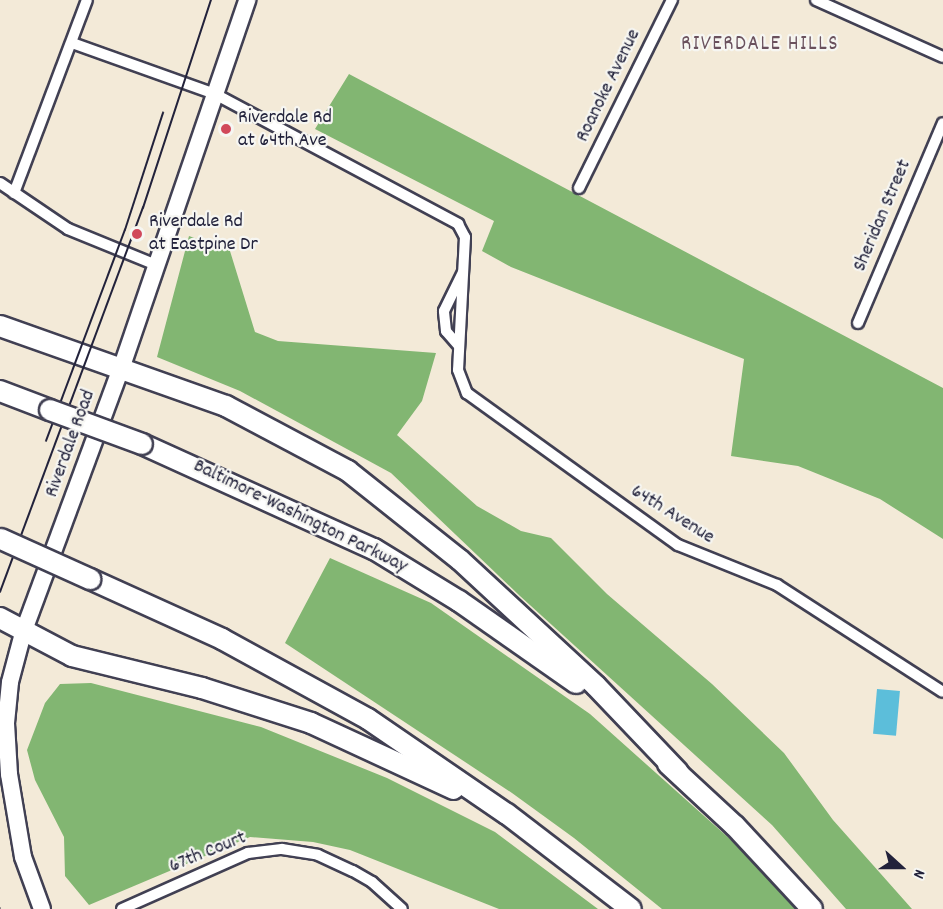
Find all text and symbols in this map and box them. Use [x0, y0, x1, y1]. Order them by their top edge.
street label: Roanoke Avenue [571, 26, 647, 146]
district label: RIVERDALE HILLS [681, 32, 839, 58]
place label: Riverdale Rd at 64th Ave [238, 106, 332, 153]
marker: Riverdale Rd at 64th Ave [219, 122, 233, 136]
street label: Sheridan Street [849, 157, 917, 275]
place label: Riverdale Rd at Eastpine Dr [149, 210, 258, 257]
marker: Riverdale Rd at Eastpine Dr [130, 227, 144, 241]
street label: Riverdale Road [41, 387, 101, 501]
street label: Baltimore-Washington Parkway [189, 455, 411, 579]
street label: 64th Avenue [626, 480, 718, 550]
street label: 67th Court [166, 827, 250, 879]
north arrow [871, 837, 931, 897]
text: N [906, 866, 930, 881]

